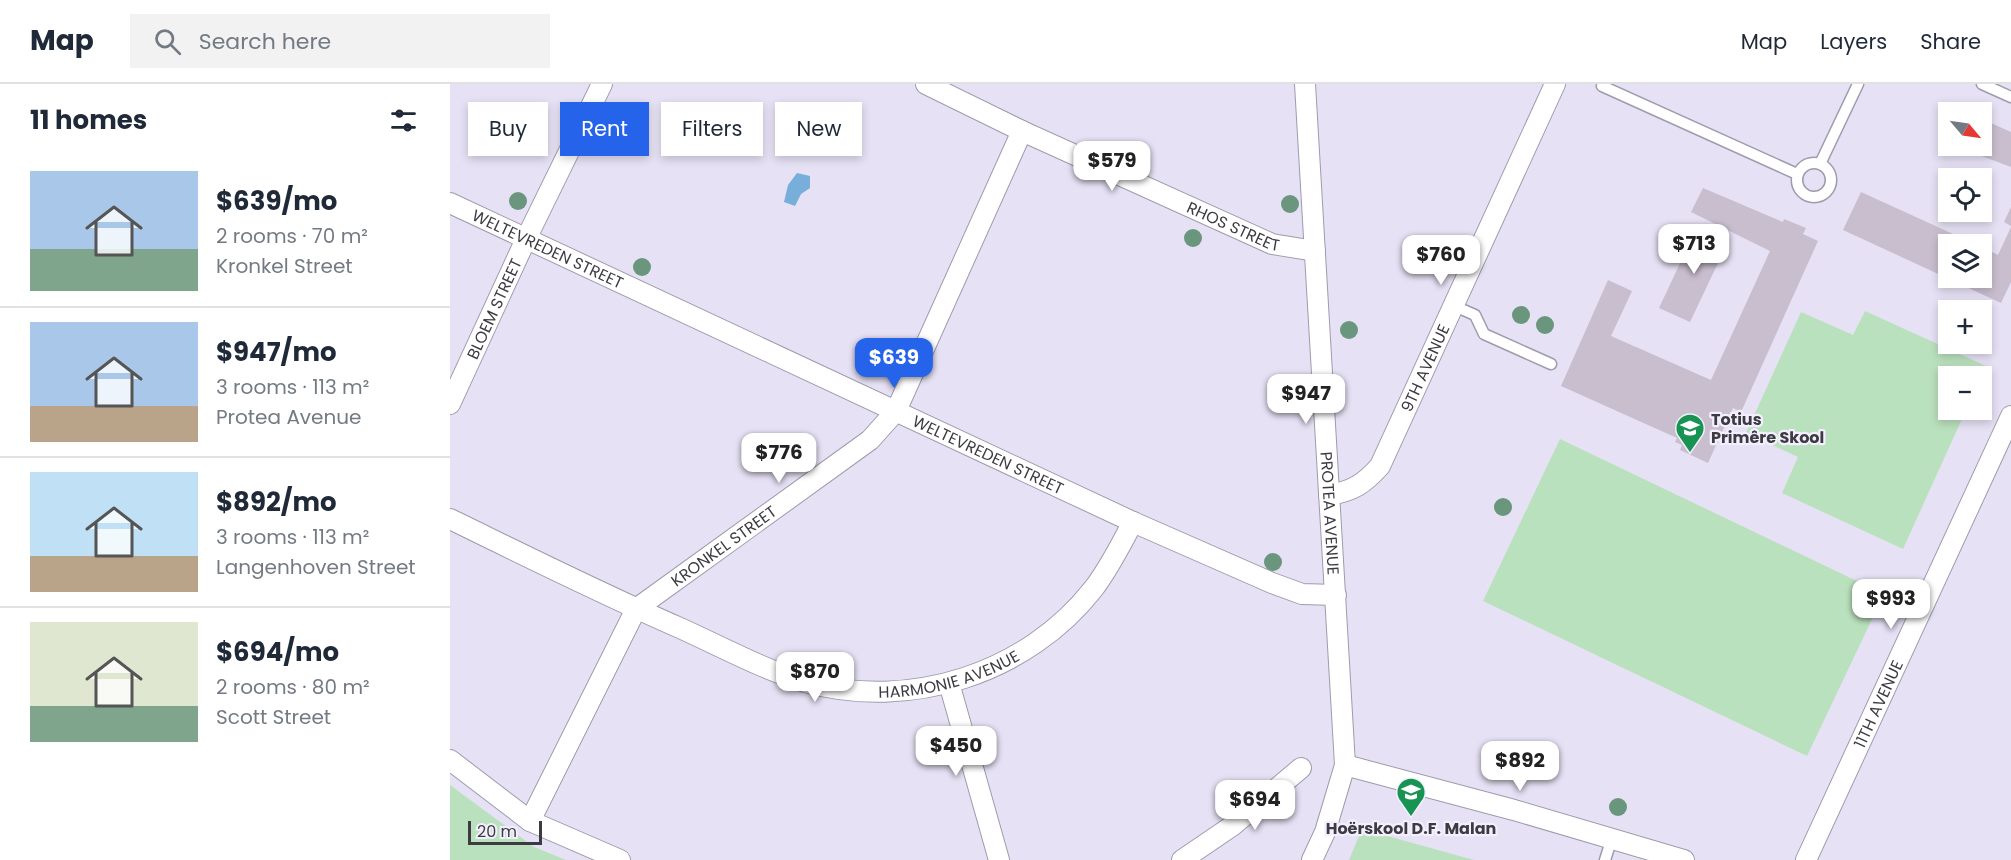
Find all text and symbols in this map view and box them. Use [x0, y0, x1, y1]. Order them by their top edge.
search box [130, 14, 550, 68]
text: Map [30, 21, 94, 60]
icon: search [151, 25, 184, 58]
text: Search here [199, 26, 331, 57]
text: Map [1741, 27, 1787, 56]
text: Layers [1820, 27, 1887, 56]
text: Share [1920, 27, 1981, 56]
text: 11 homes [30, 102, 147, 138]
chip: Buy [468, 102, 548, 156]
chip: Rent [560, 102, 649, 156]
chip: Filters [661, 102, 763, 156]
chip: New [775, 102, 862, 156]
north arrow [1938, 102, 1992, 156]
map controls [1938, 102, 1992, 420]
icon: filters [387, 104, 420, 137]
pin: $579 [1076, 141, 1148, 192]
text: $579 [1087, 146, 1137, 174]
button: locate [1938, 168, 1992, 222]
text: $639/mo [216, 183, 337, 219]
icon: home [78, 195, 150, 267]
street label: RHOS STREET [1183, 196, 1282, 257]
street label: WELTEVREDEN STREET [469, 204, 627, 294]
text: 2 rooms · 70 m² [216, 222, 368, 250]
pin: $713 [1658, 224, 1730, 275]
text: $713 [1672, 229, 1716, 257]
button: layers [1938, 234, 1992, 288]
pin: $760 [1405, 235, 1477, 286]
text: $760 [1416, 240, 1466, 268]
text: Kronkel Street [216, 252, 353, 280]
street label: BLOEM STREET [461, 254, 527, 363]
button: + [1938, 300, 1992, 354]
street label: 9TH AVENUE [1395, 320, 1455, 416]
text: $947/mo [216, 334, 336, 370]
pin: $639 [858, 338, 930, 389]
text: $639 [869, 343, 919, 371]
icon: home [78, 346, 150, 418]
button: − [1938, 366, 1992, 420]
text: 3 rooms · 113 m² [216, 373, 369, 401]
pin: $947 [1270, 374, 1342, 425]
text: $947 [1281, 379, 1331, 407]
text: Protea Avenue [216, 403, 361, 431]
place label: Totius Primêre Skool [1711, 408, 1824, 449]
street label: WELTEVREDEN STREET [909, 409, 1068, 500]
school or university icon: Totius Primêre Skool [1674, 412, 1706, 454]
pin: $776 [743, 433, 815, 484]
text: $776 [755, 438, 803, 466]
street label: PROTEA AVENUE [1315, 451, 1345, 576]
text: $892/mo [216, 484, 337, 520]
icon: home [78, 496, 150, 568]
street label: KRONKEL STREET [666, 500, 781, 592]
text: 3 rooms · 113 m² [216, 523, 369, 551]
text: Langenhoven Street [216, 553, 416, 581]
pin: $993 [1855, 579, 1927, 630]
text: $993 [1866, 584, 1916, 612]
text: $694/mo [216, 634, 339, 670]
street label: HARMONIE AVENUE [878, 644, 1023, 703]
icon: home [78, 646, 150, 718]
pin: $870 [779, 652, 851, 703]
street label: 11TH AVENUE [1848, 656, 1908, 752]
text: $870 [790, 657, 840, 685]
text: 2 rooms · 80 m² [216, 673, 370, 701]
text: Scott Street [216, 703, 331, 731]
pin: $450 [920, 726, 992, 777]
text: $450 [930, 731, 982, 759]
pin: $892 [1484, 741, 1556, 792]
text: $892 [1495, 746, 1545, 774]
school or university icon: Hoërskool D.F. Malan [1395, 776, 1427, 818]
pin: $694 [1219, 780, 1291, 831]
text: $694 [1229, 785, 1281, 813]
place label: Hoërskool D.F. Malan [1326, 817, 1496, 840]
scale bar [468, 818, 542, 846]
text: 20 m [477, 820, 517, 843]

